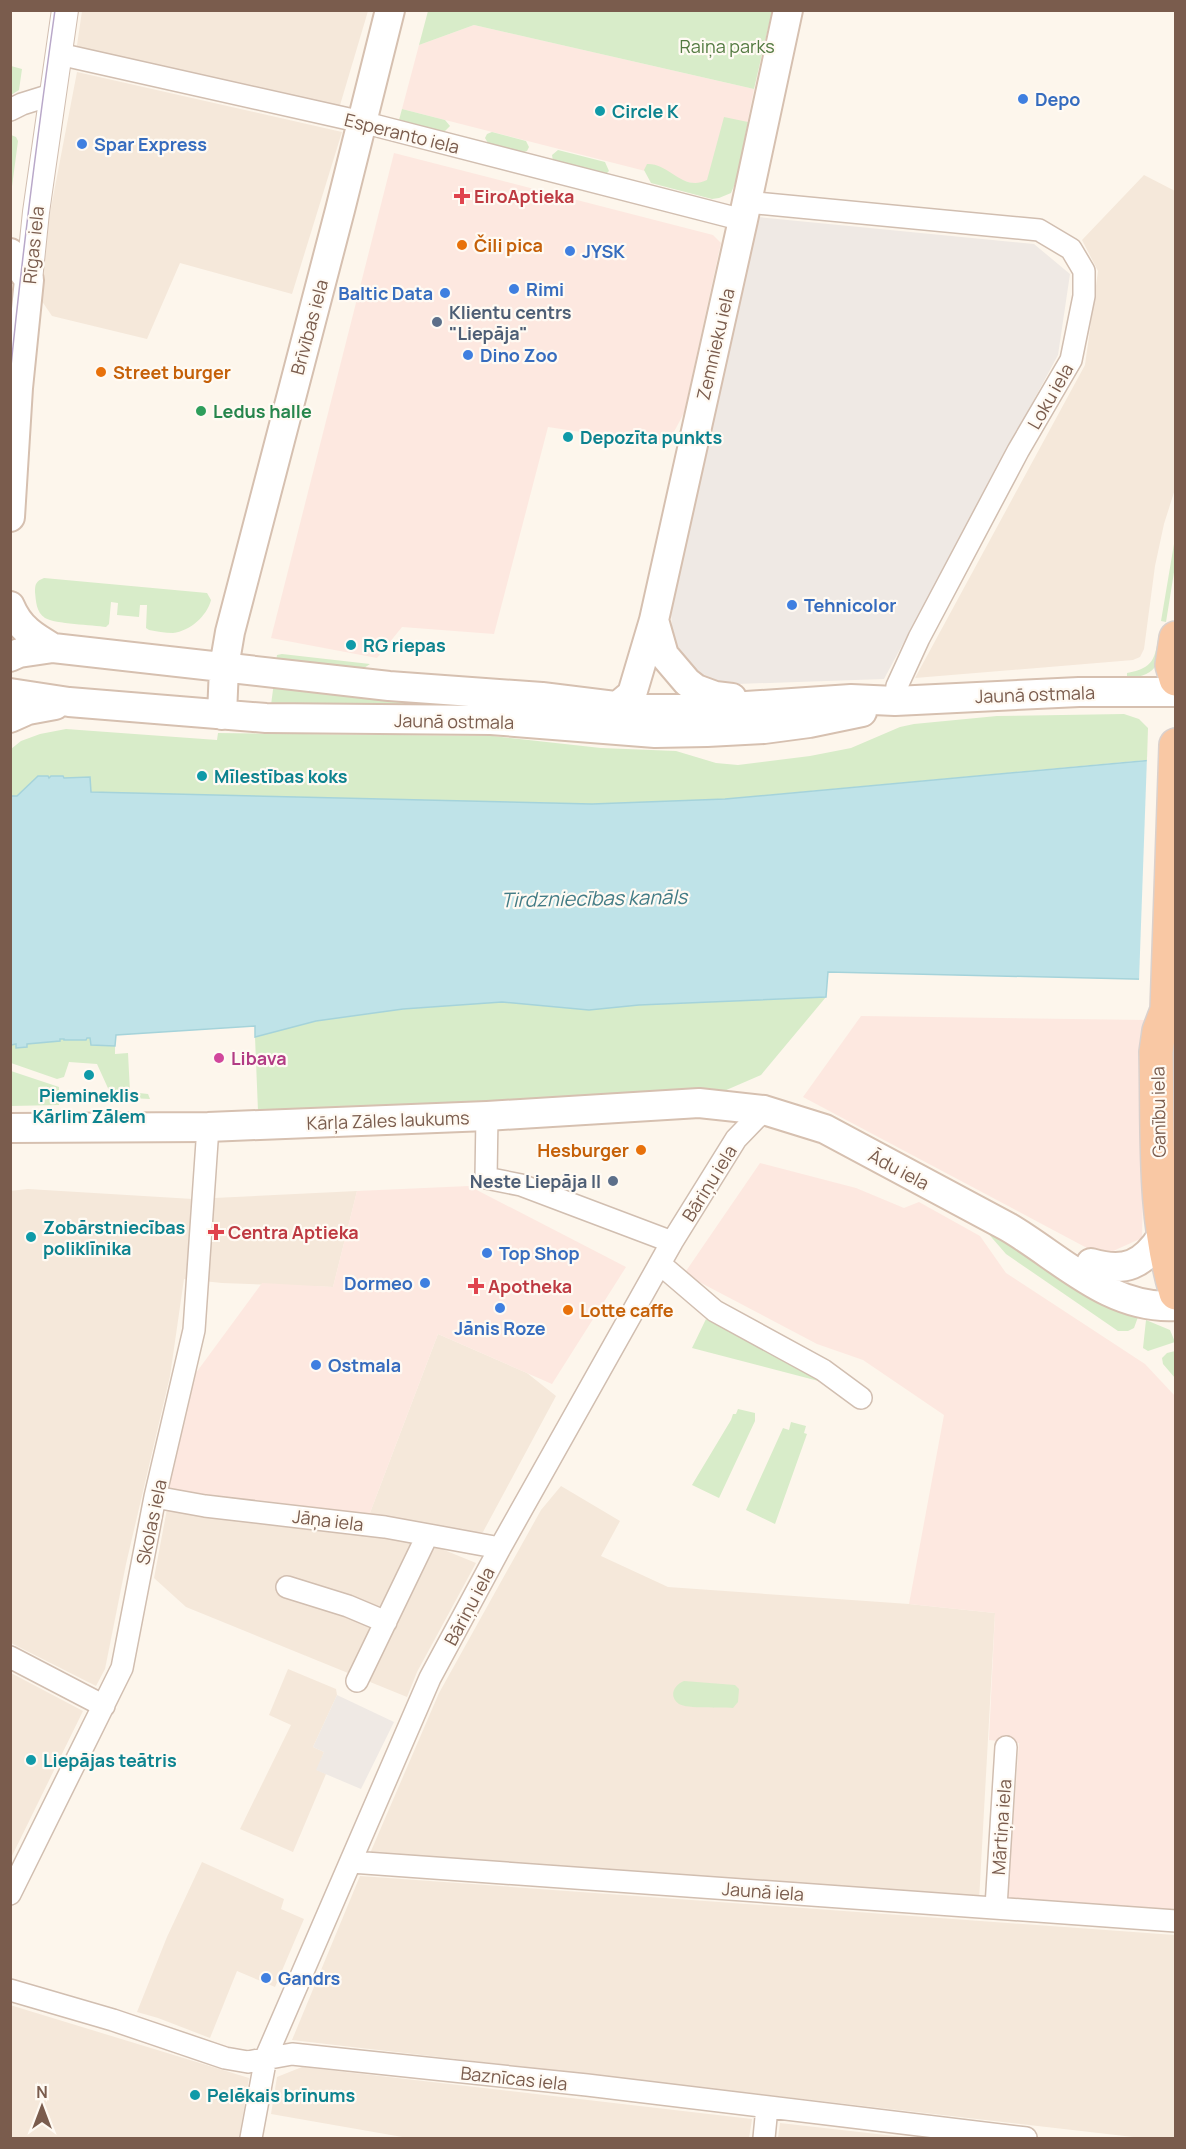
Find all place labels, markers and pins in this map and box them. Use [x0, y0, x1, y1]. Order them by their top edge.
place label: Depo [1035, 87, 1080, 111]
marker: Depo [1016, 92, 1030, 106]
place label: Circle K [612, 99, 679, 123]
marker: Circle K [593, 104, 607, 118]
place label: Spar Express [94, 132, 207, 156]
marker: Spar Express [75, 137, 89, 151]
place label: EiroAptieka [474, 184, 574, 208]
marker: EiroAptieka [455, 189, 469, 203]
place label: Čili pica [474, 233, 543, 257]
marker: Čili pica [455, 238, 469, 252]
place label: JYSK [582, 239, 625, 263]
marker: JYSK [563, 244, 577, 258]
place label: Rimi [526, 277, 564, 301]
place label: Baltic Data [338, 281, 433, 305]
marker: Rimi [507, 282, 521, 296]
marker: Baltic Data [438, 286, 452, 300]
place label: Klientu centrs "Liepāja" [449, 300, 572, 345]
marker: Klientu centrs "Liepāja" [430, 315, 444, 329]
place label: Dino Zoo [480, 343, 558, 367]
marker: Dino Zoo [461, 348, 475, 362]
place label: Street burger [113, 360, 231, 384]
marker: Street burger [94, 365, 108, 379]
place label: Ledus halle [213, 399, 312, 423]
marker: Ledus halle [194, 404, 208, 418]
place label: Depozīta punkts [580, 425, 723, 449]
marker: Depozīta punkts [561, 430, 575, 444]
place label: Tehnicolor [804, 593, 896, 617]
marker: Tehnicolor [785, 598, 799, 612]
place label: RG riepas [363, 633, 446, 657]
marker: RG riepas [344, 638, 358, 652]
place label: Mīlestības koks [214, 764, 348, 788]
marker: Mīlestības koks [195, 769, 209, 783]
place label: Libava [231, 1046, 287, 1070]
marker: Libava [212, 1051, 226, 1065]
marker: Piemineklis Kārlim Zālem [82, 1068, 96, 1082]
place label: Piemineklis Kārlim Zālem [32, 1083, 146, 1128]
place label: Hesburger [537, 1138, 629, 1162]
marker: Hesburger [634, 1143, 648, 1157]
place label: Neste Liepāja II [470, 1169, 601, 1193]
marker: Neste Liepāja II [606, 1174, 620, 1188]
place label: Zobārstniecības poliklīnika [43, 1215, 186, 1260]
place label: Centra Aptieka [228, 1220, 359, 1244]
marker: Centra Aptieka [209, 1225, 223, 1239]
marker: Zobārstniecības poliklīnika [24, 1230, 38, 1244]
place label: Top Shop [499, 1241, 580, 1265]
marker: Top Shop [480, 1246, 494, 1260]
place label: Dormeo [344, 1271, 413, 1295]
place label: Apotheka [488, 1274, 572, 1298]
marker: Dormeo [418, 1276, 432, 1290]
marker: Apotheka [469, 1279, 483, 1293]
place label: Lotte caffe [580, 1298, 674, 1322]
marker: Jānis Roze [493, 1301, 507, 1315]
marker: Lotte caffe [561, 1303, 575, 1317]
place label: Jānis Roze [454, 1316, 546, 1340]
place label: Ostmala [328, 1353, 401, 1377]
marker: Ostmala [309, 1358, 323, 1372]
place label: Liepājas teātris [43, 1748, 177, 1772]
marker: Liepājas teātris [24, 1753, 38, 1767]
place label: Gandrs [278, 1966, 341, 1990]
marker: Gandrs [259, 1971, 273, 1985]
place label: Pelēkais brīnums [207, 2083, 356, 2107]
marker: Pelēkais brīnums [188, 2088, 202, 2102]

